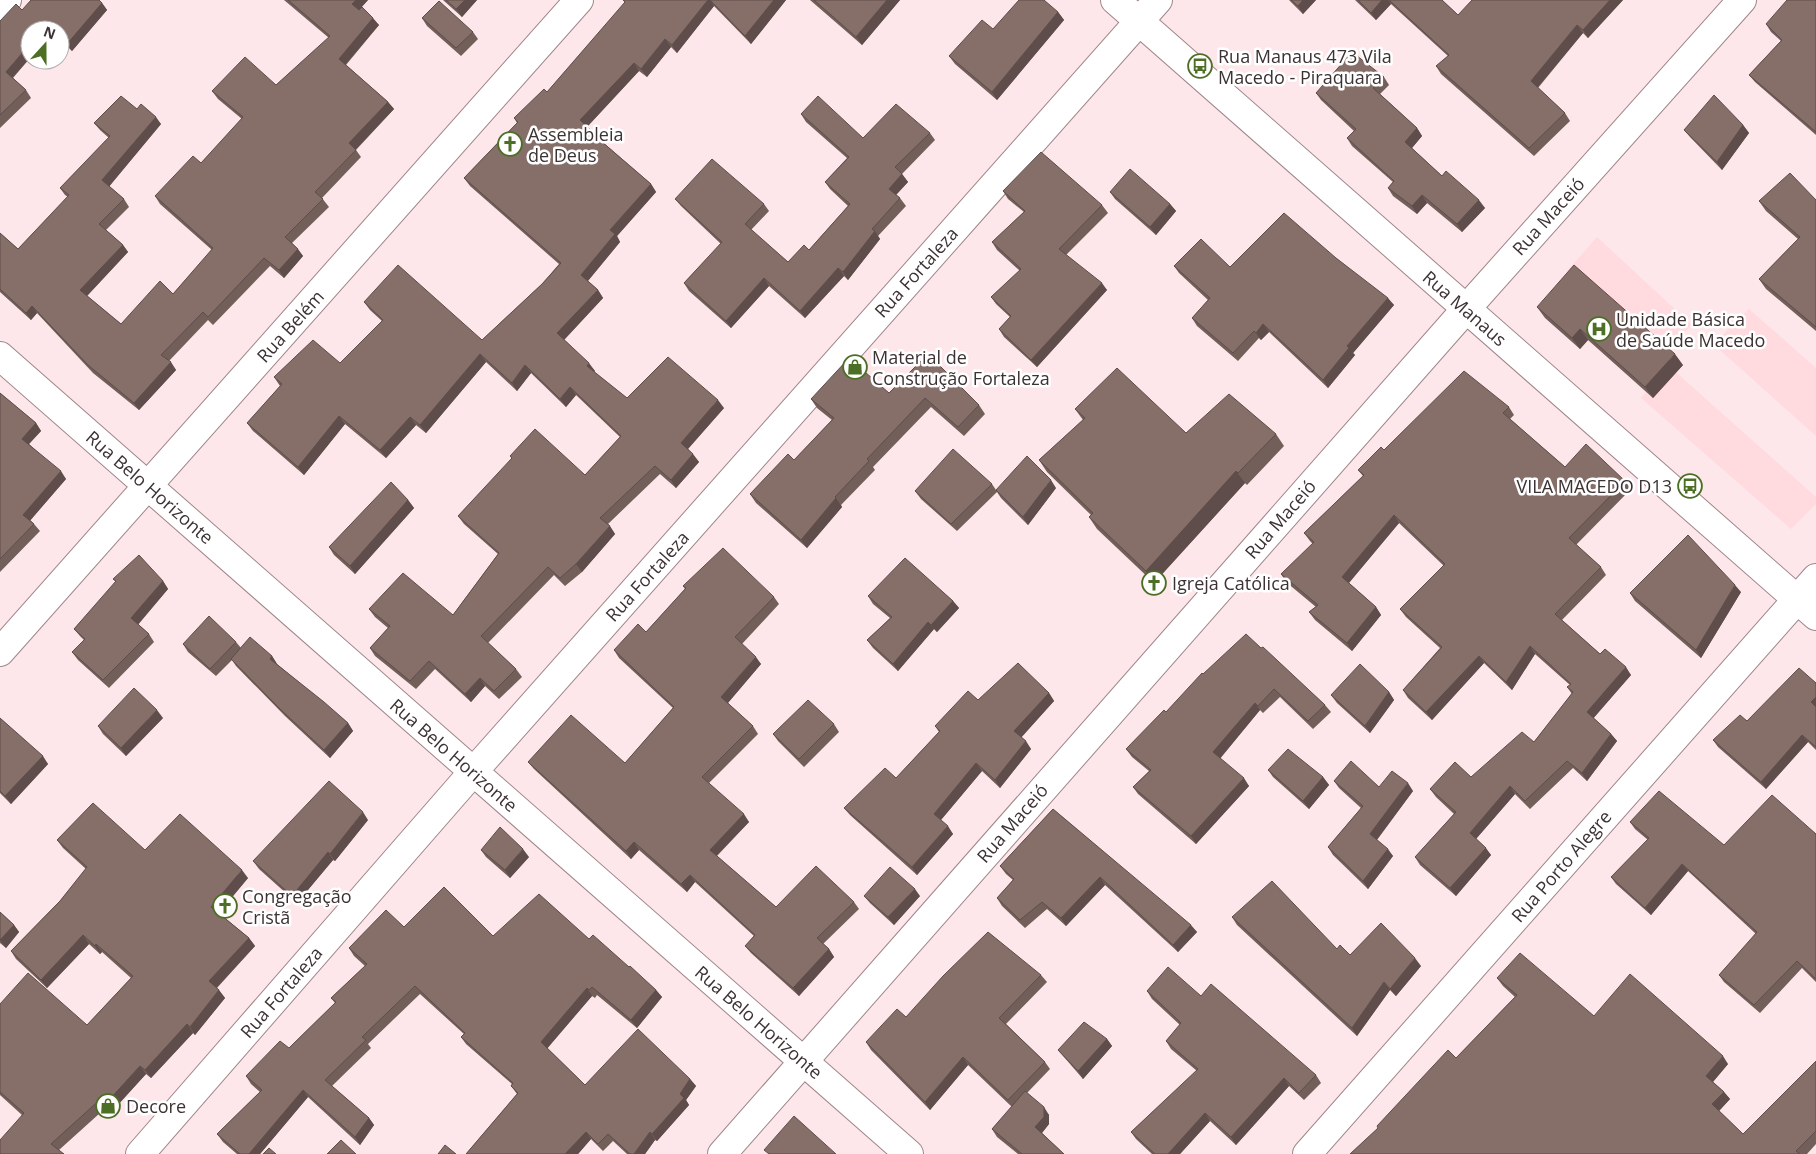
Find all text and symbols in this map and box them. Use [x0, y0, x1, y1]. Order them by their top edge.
north arrow [20, 20, 70, 70]
text: N [41, 21, 59, 43]
place label: Rua Manaus 473 Vila Macedo - Piraquara [1218, 44, 1392, 89]
bus stop icon: Rua Manaus 473 Vila Macedo - Piraquara [1187, 53, 1213, 79]
place label: Assembleia de Deus [528, 122, 624, 167]
church icon: Assembleia de Deus [497, 131, 523, 157]
street label: Rua Maceió [1507, 172, 1589, 260]
street label: Rua Fortaleza [869, 222, 963, 322]
street label: Rua Manaus [1418, 265, 1512, 351]
street label: Rua Belém [251, 285, 329, 367]
place label: Unidade Básica de Saúde Macedo [1616, 307, 1765, 352]
hospital icon: Unidade Básica de Saúde Macedo [1586, 316, 1612, 342]
place label: Material de Construção Fortaleza [872, 345, 1050, 390]
shop icon: Material de Construção Fortaleza [842, 354, 868, 380]
street label: Rua Belo Horizonte [81, 425, 219, 549]
bus stop icon: VILA MACEDO D13 [1677, 473, 1703, 499]
street label: Rua Maceió [1239, 474, 1321, 564]
place label: VILA MACEDO D13 [1516, 474, 1672, 498]
street label: Rua Fortaleza [600, 526, 694, 626]
church icon: Igreja Católica [1141, 570, 1167, 596]
place label: Igreja Católica [1172, 571, 1290, 595]
street label: Rua Belo Horizonte [385, 693, 523, 817]
street label: Rua Maceió [971, 778, 1053, 868]
street label: Rua Porto Alegre [1506, 805, 1616, 927]
place label: Congregação Cristã [242, 884, 352, 929]
church icon: Congregação Cristã [212, 893, 238, 919]
street label: Rua Fortaleza [235, 941, 327, 1043]
street label: Rua Belo Horizonte [690, 960, 828, 1084]
shop icon: Decore [95, 1093, 121, 1119]
place label: Decore [126, 1094, 186, 1118]

